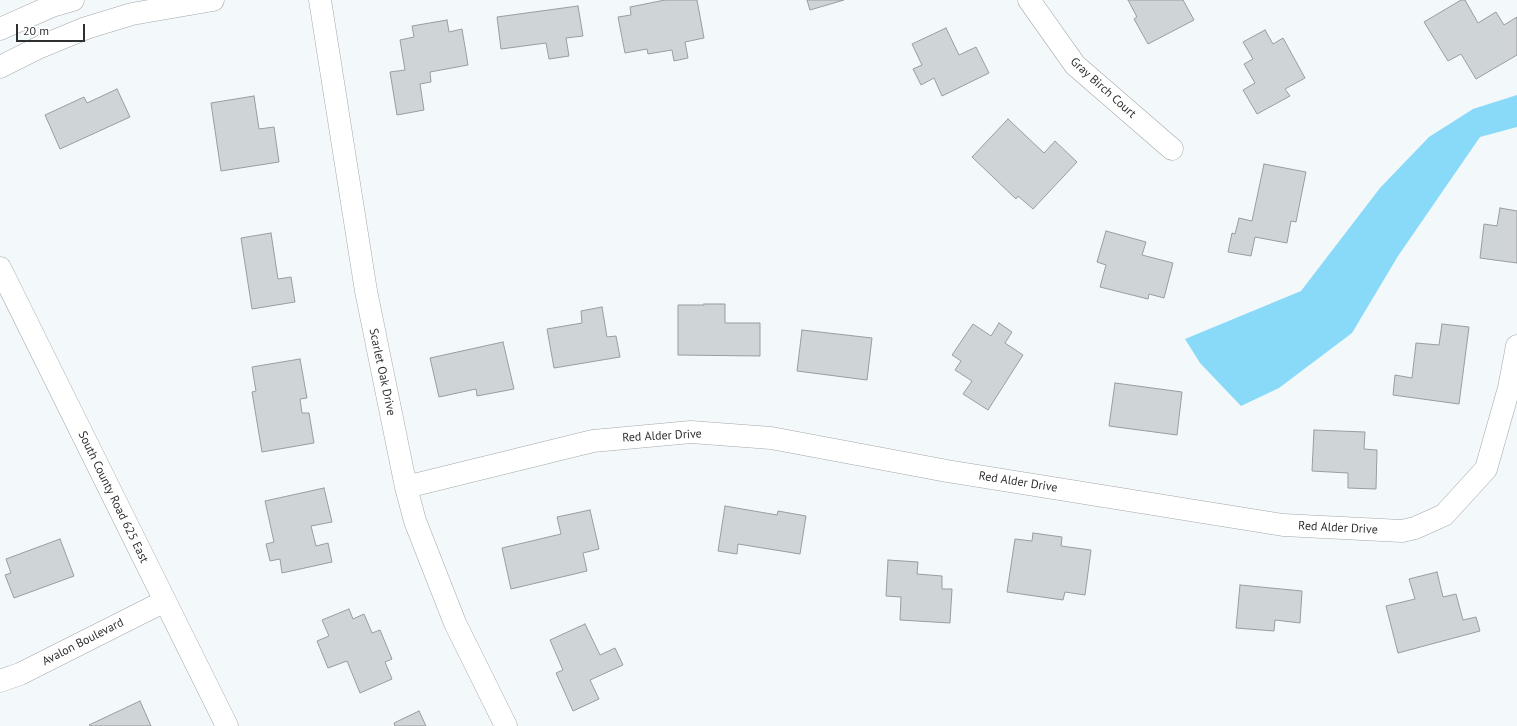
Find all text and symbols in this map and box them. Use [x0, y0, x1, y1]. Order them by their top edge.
scale bar [18, 16, 87, 42]
text: 20 m [23, 23, 49, 38]
street label: Gray Birch Court [1067, 55, 1139, 121]
street label: Scarlet Oak Drive [366, 327, 398, 417]
street label: Red Alder Drive [622, 427, 702, 445]
street label: South County Road 625 East [75, 429, 151, 565]
street label: Red Alder Drive [978, 469, 1058, 495]
street label: Red Alder Drive [1298, 519, 1378, 537]
street label: Avalon Boulevard [40, 615, 126, 669]

